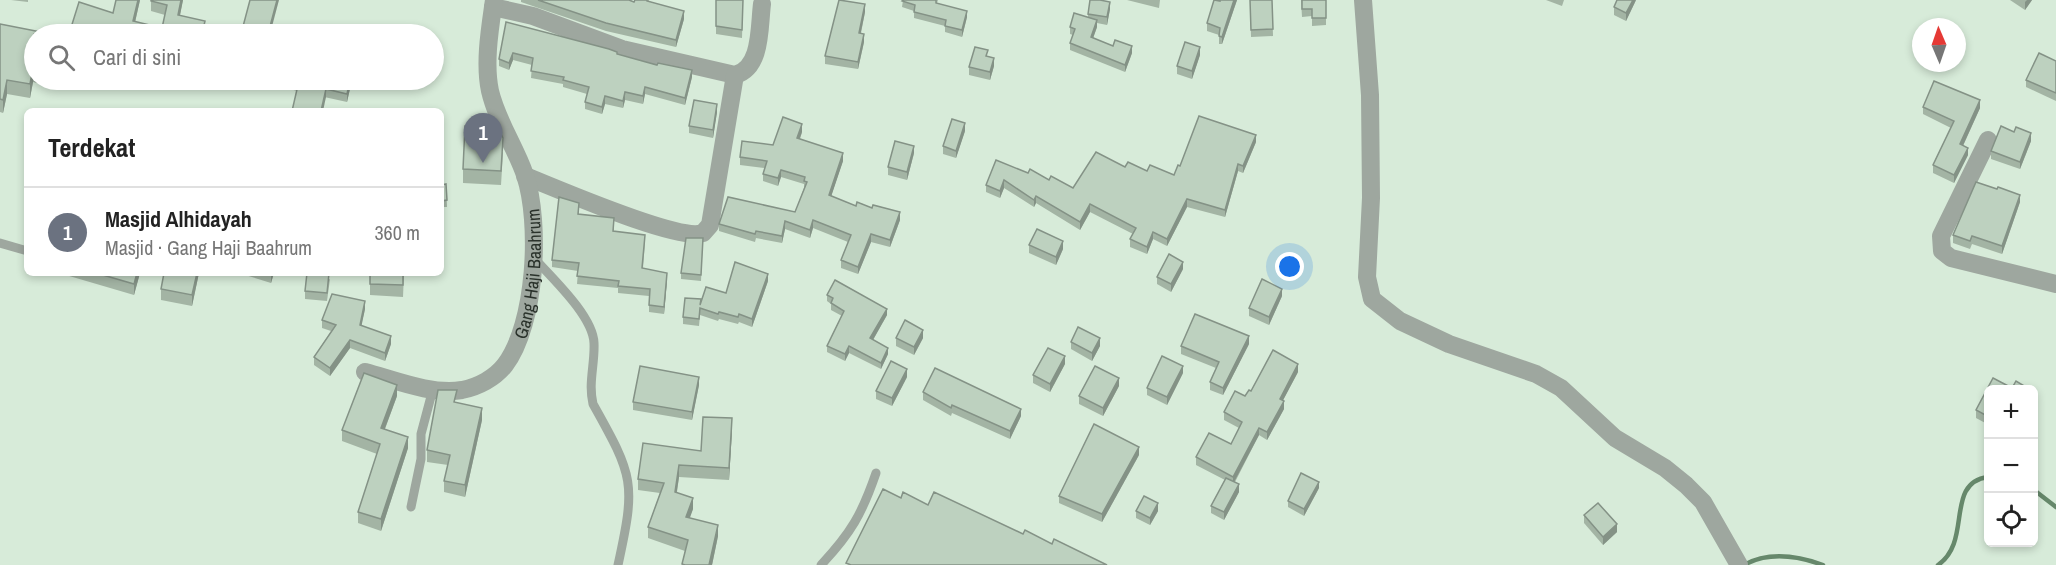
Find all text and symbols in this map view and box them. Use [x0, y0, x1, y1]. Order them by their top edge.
north arrow [1912, 18, 1966, 72]
search box [24, 24, 444, 90]
icon: search [45, 41, 78, 74]
text: Cari di sini [93, 42, 181, 72]
pin: 1 [464, 114, 502, 163]
text: Terdekat [48, 130, 135, 165]
text: Masjid Alhidayah [105, 204, 252, 234]
street label: Gang Haji Baahrum [507, 208, 546, 342]
text: 1 [63, 219, 72, 246]
text: 360 m [374, 219, 420, 246]
text: Masjid · Gang Haji Baahrum [105, 234, 312, 261]
your location [1275, 252, 1304, 281]
map controls [1984, 385, 2038, 547]
button: + [1984, 385, 2038, 439]
button: − [1984, 439, 2038, 493]
button: locate [1984, 493, 2038, 547]

